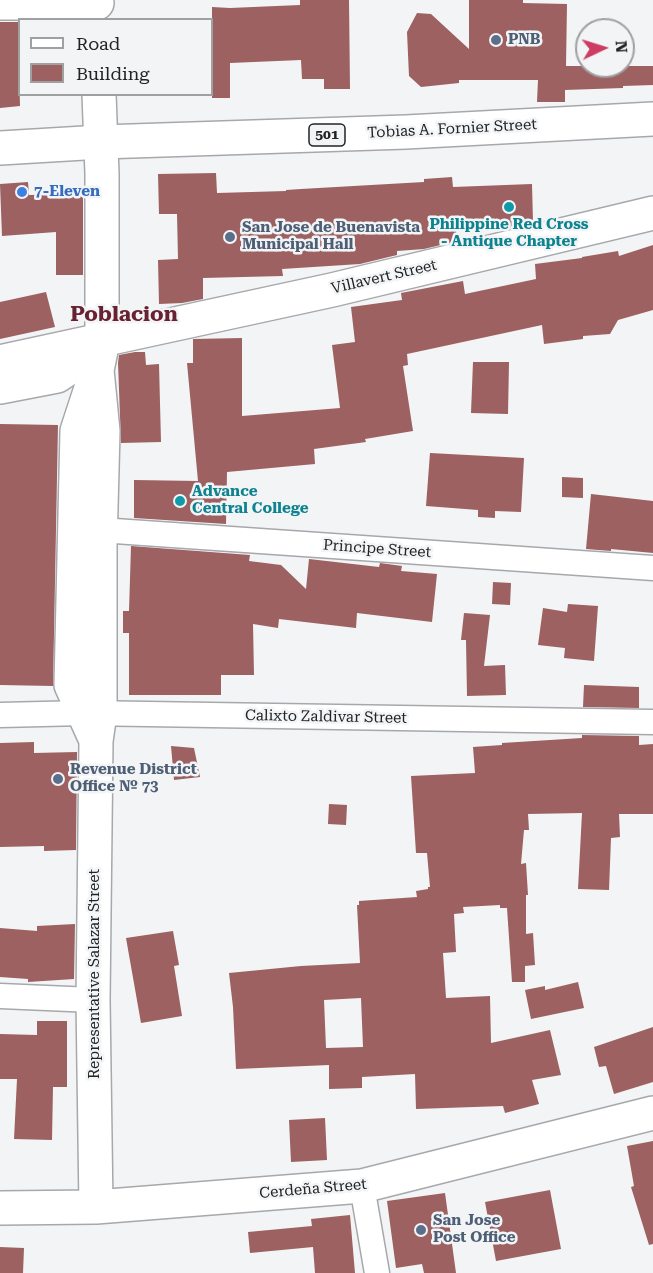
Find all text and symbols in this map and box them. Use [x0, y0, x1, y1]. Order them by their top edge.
legend [18, 18, 213, 96]
north arrow [575, 18, 635, 78]
place label: PNB [508, 31, 541, 49]
text: Road [76, 33, 120, 54]
marker: PNB [489, 33, 503, 47]
text: N [612, 40, 631, 54]
text: Building [76, 63, 150, 84]
street label: Tobias A. Fornier Street [367, 116, 537, 142]
road number: 501 [309, 124, 345, 146]
place label: 7-Eleven [34, 183, 100, 201]
marker: 7-Eleven [15, 185, 29, 199]
marker: Philippine Red Cross - Antique Chapter [502, 200, 516, 214]
place label: Philippine Red Cross - Antique Chapter [429, 216, 589, 251]
place label: San Jose de Buenavista Municipal Hall [242, 219, 420, 254]
marker: San Jose de Buenavista Municipal Hall [223, 230, 237, 244]
street label: Villavert Street [329, 256, 439, 298]
district label: Poblacion [70, 302, 178, 328]
place label: Advance Central College [192, 483, 308, 518]
marker: Advance Central College [173, 494, 187, 508]
street label: Principe Street [322, 536, 432, 562]
street label: Calixto Zaldivar Street [245, 707, 407, 727]
place label: Revenue District Office № 73 [70, 761, 197, 796]
marker: Revenue District Office № 73 [51, 772, 65, 786]
street label: Representative Salazar Street [86, 869, 104, 1079]
street label: Cerdeña Street [259, 1175, 367, 1203]
place label: San Jose Post Office [433, 1212, 515, 1247]
marker: San Jose Post Office [414, 1223, 428, 1237]

